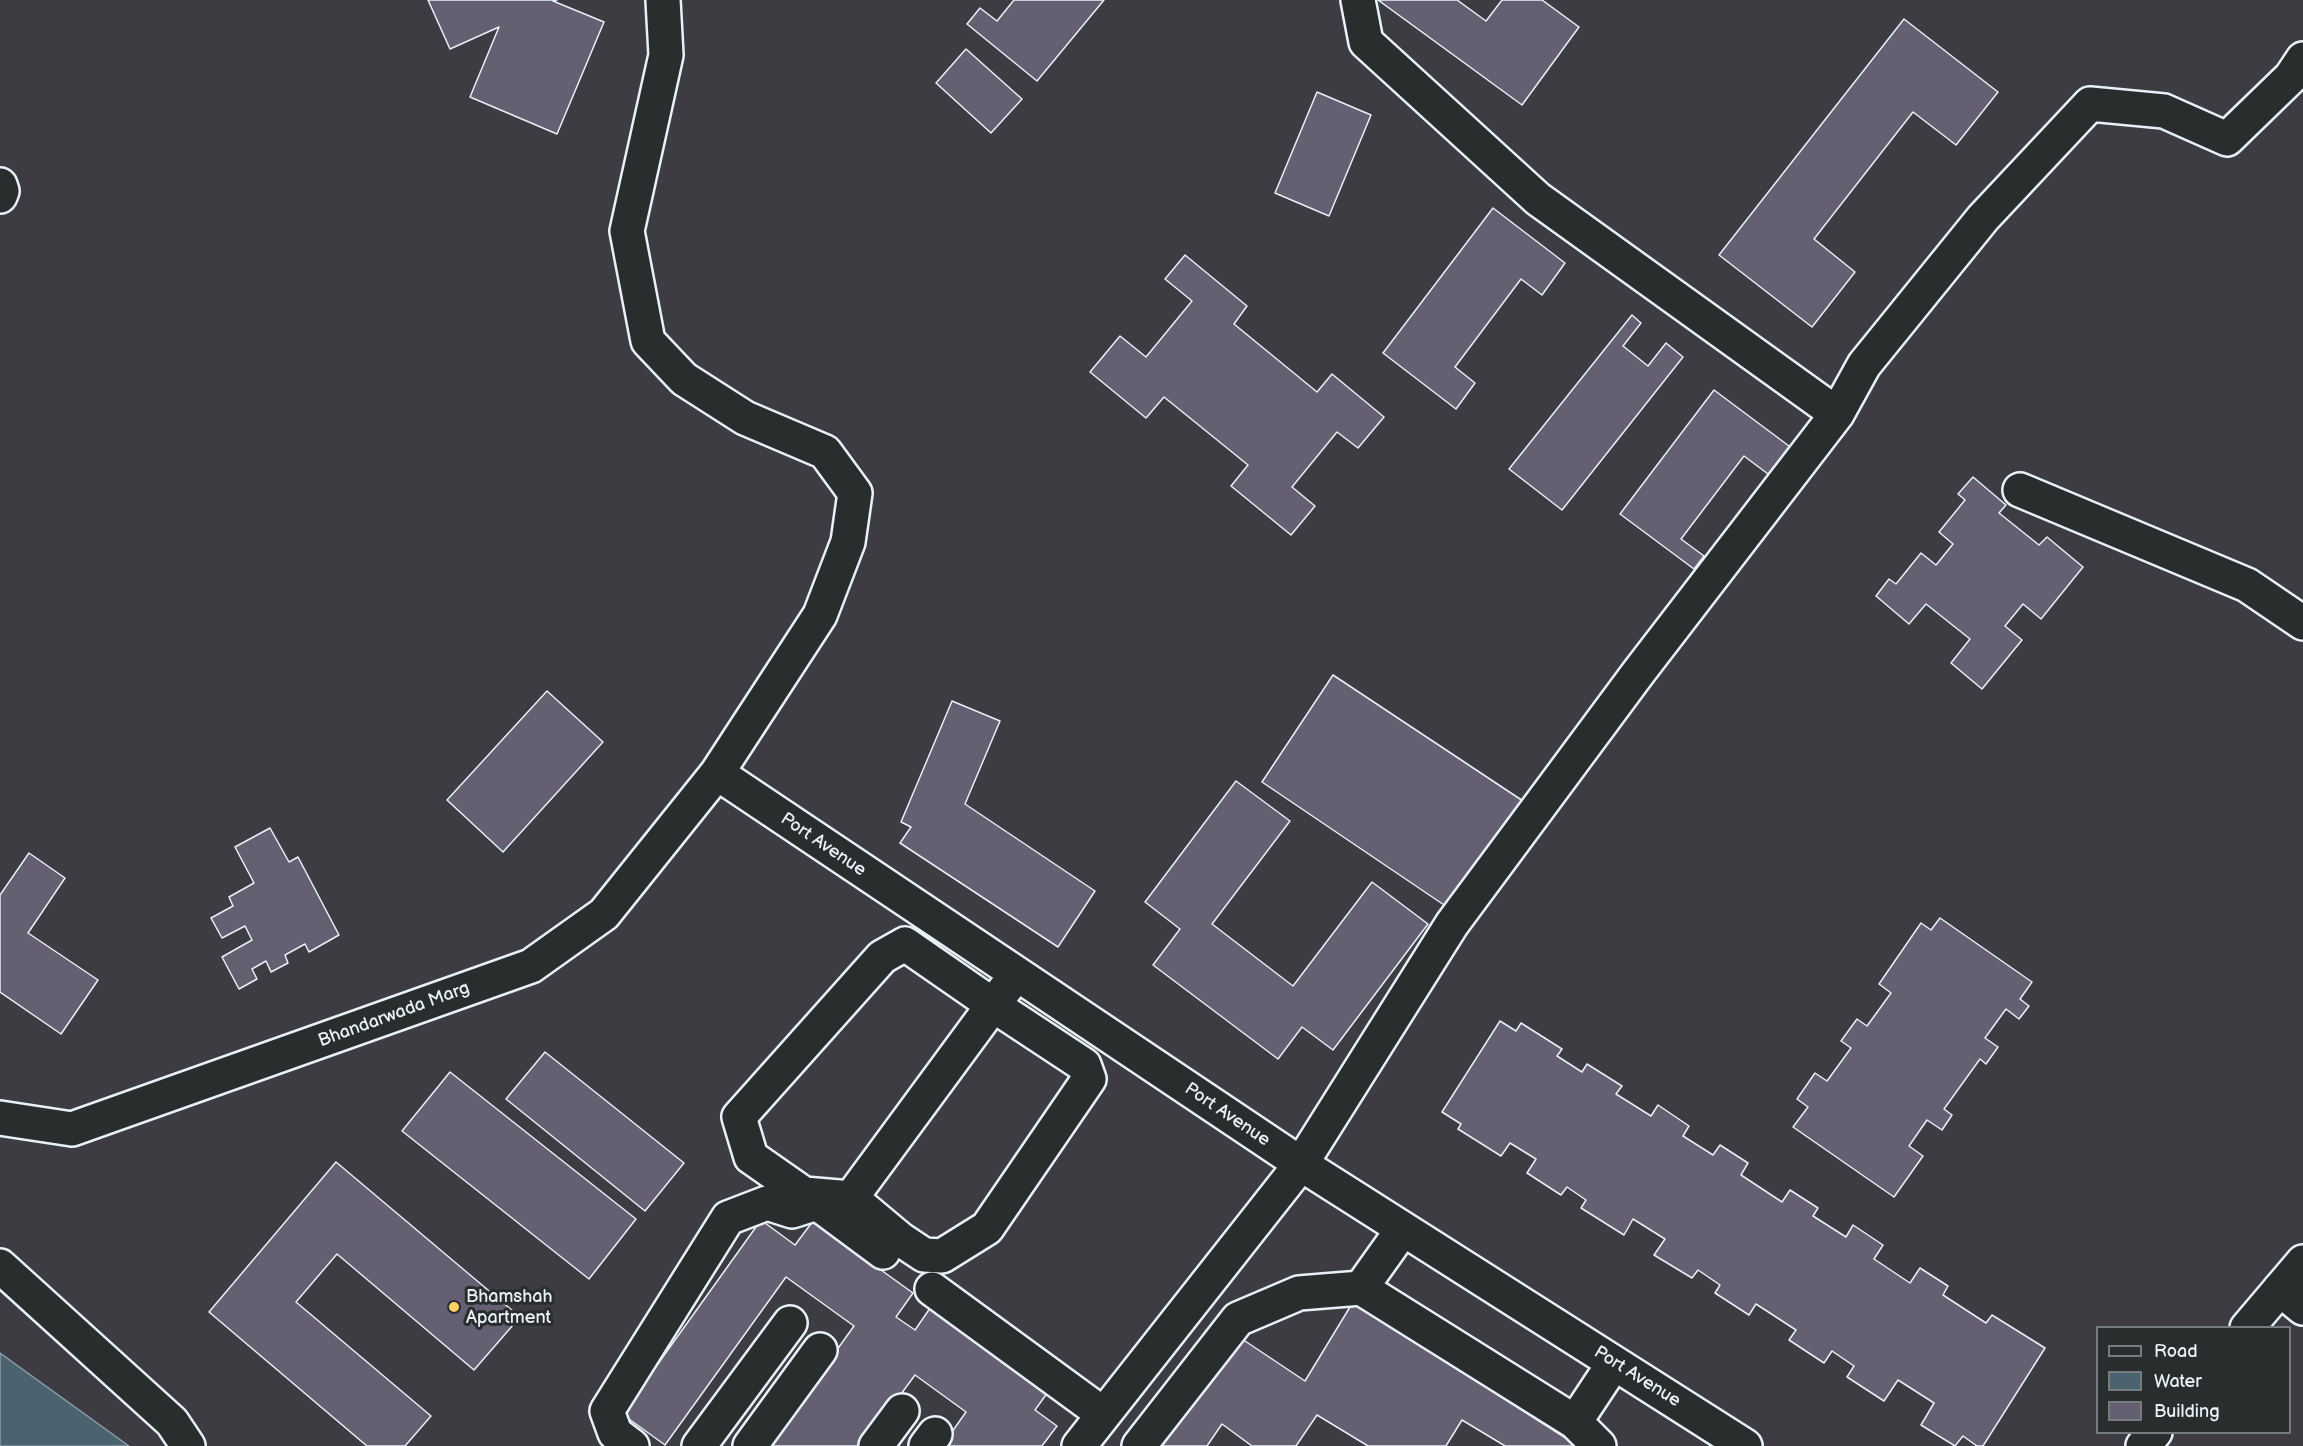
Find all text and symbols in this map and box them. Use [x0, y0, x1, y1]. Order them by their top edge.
street label: Port Avenue [776, 809, 870, 881]
street label: Bhandarwada Marg [315, 978, 473, 1052]
street label: Port Avenue [1180, 1079, 1274, 1151]
place label: Bhamshah Apartment [466, 1286, 552, 1328]
marker: Bhamshah Apartment [447, 1300, 461, 1314]
legend [2096, 1326, 2291, 1434]
text: Road [2154, 1341, 2198, 1362]
street label: Port Avenue [1590, 1342, 1684, 1412]
text: Water [2154, 1371, 2202, 1392]
text: Building [2154, 1401, 2220, 1422]

